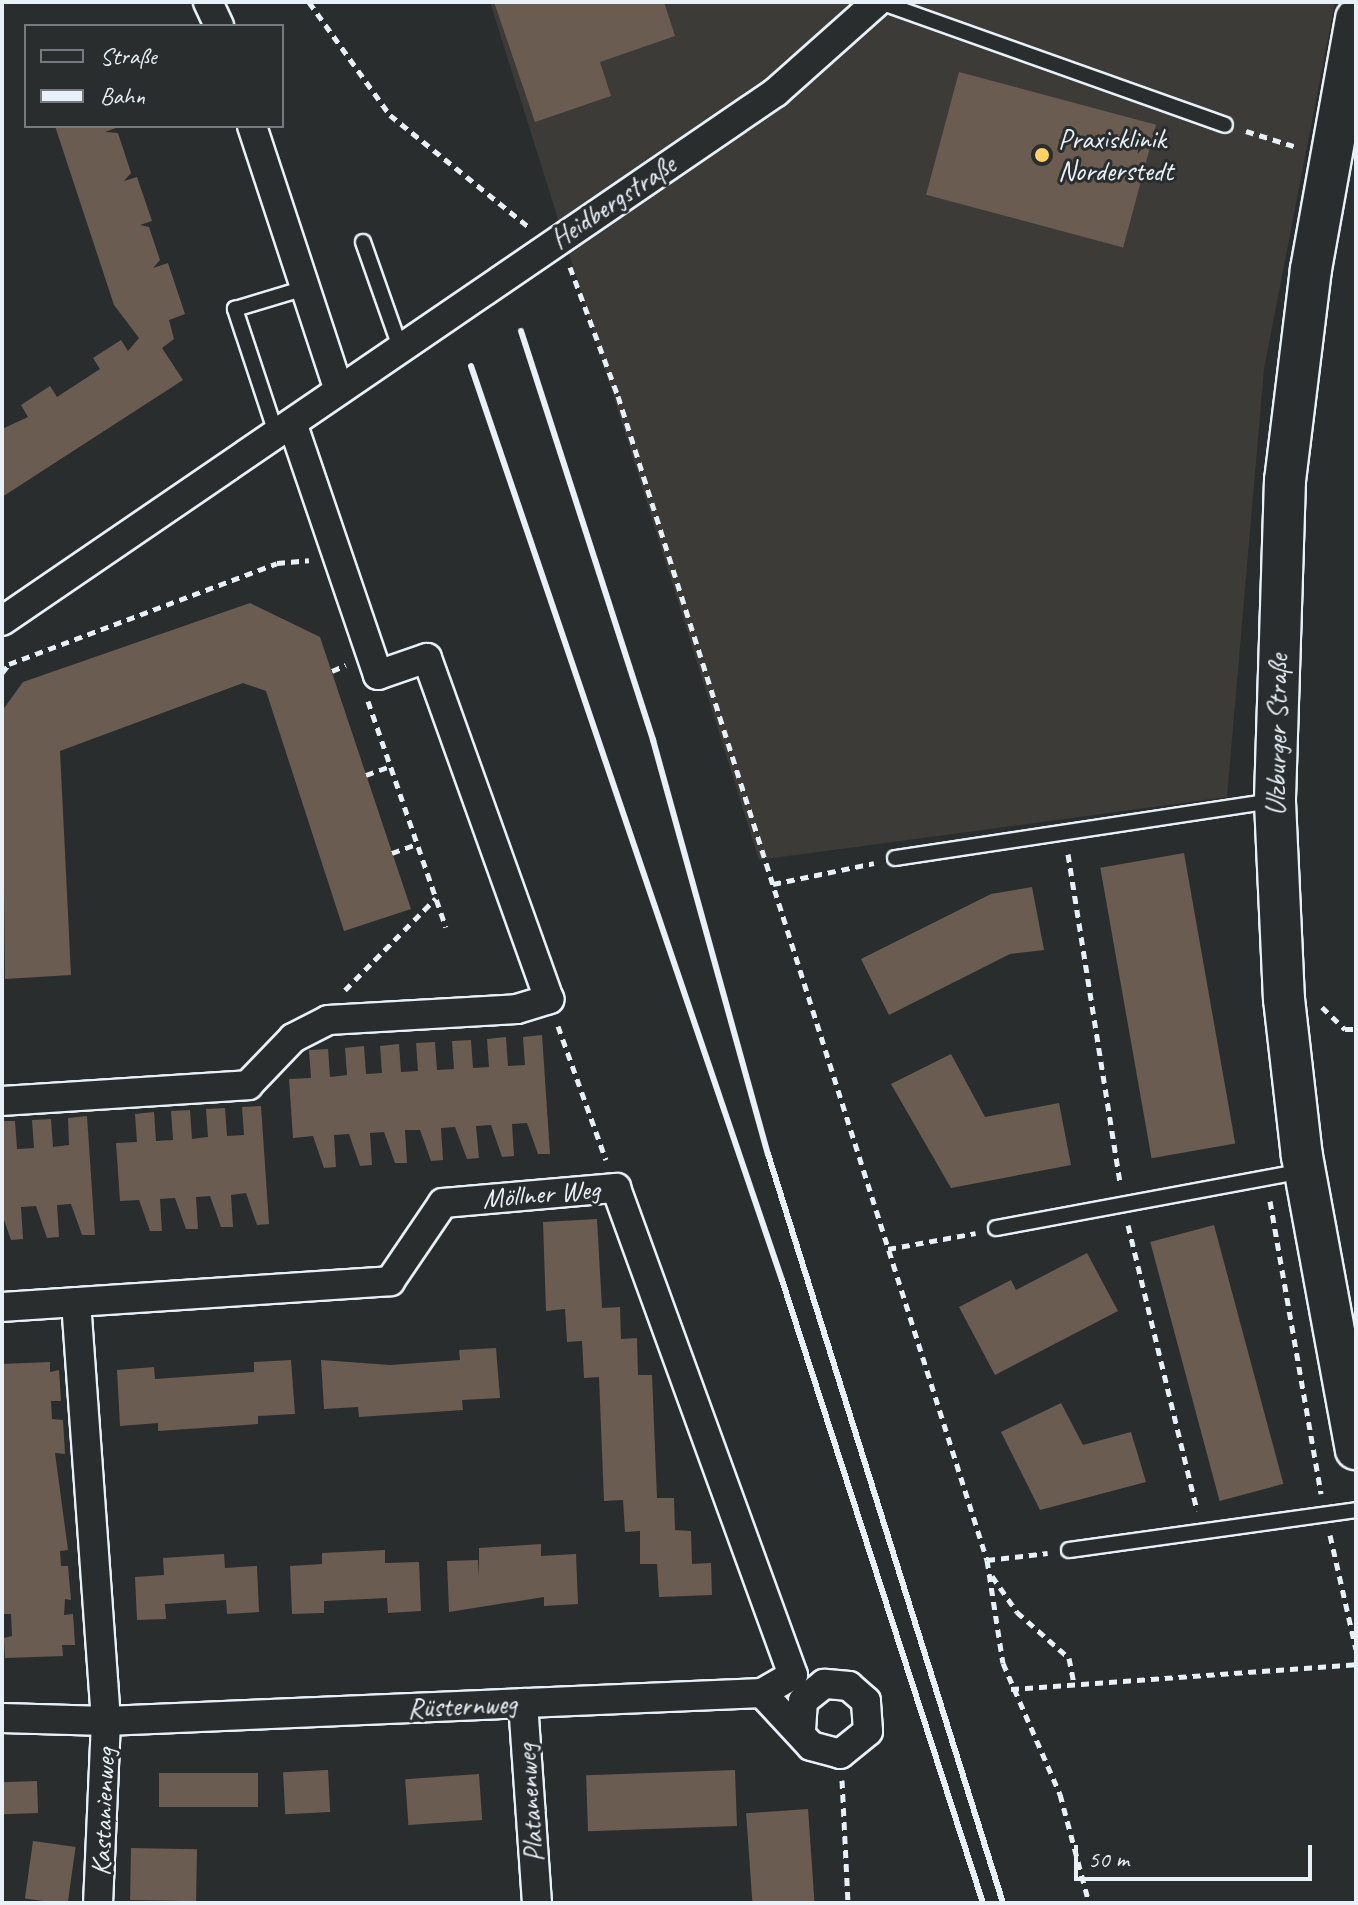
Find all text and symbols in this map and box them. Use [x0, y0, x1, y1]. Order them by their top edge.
legend [24, 24, 284, 128]
text: Straße [100, 41, 157, 71]
text: Bahn [100, 81, 145, 111]
place label: Praxisklinik Norderstedt [1058, 122, 1173, 188]
marker: Praxisklinik Norderstedt [1033, 146, 1051, 164]
street label: Heidbergstraße [544, 148, 682, 256]
street label: Ulzburger Straße [1259, 654, 1295, 816]
street label: Möllner Weg [481, 1172, 601, 1216]
street label: Rüsternweg [406, 1686, 518, 1726]
street label: Platanenweg [509, 1743, 551, 1863]
street label: Kastanienweg [84, 1747, 122, 1877]
scale bar [1078, 1829, 1316, 1879]
text: 50 m [1088, 1844, 1129, 1874]

